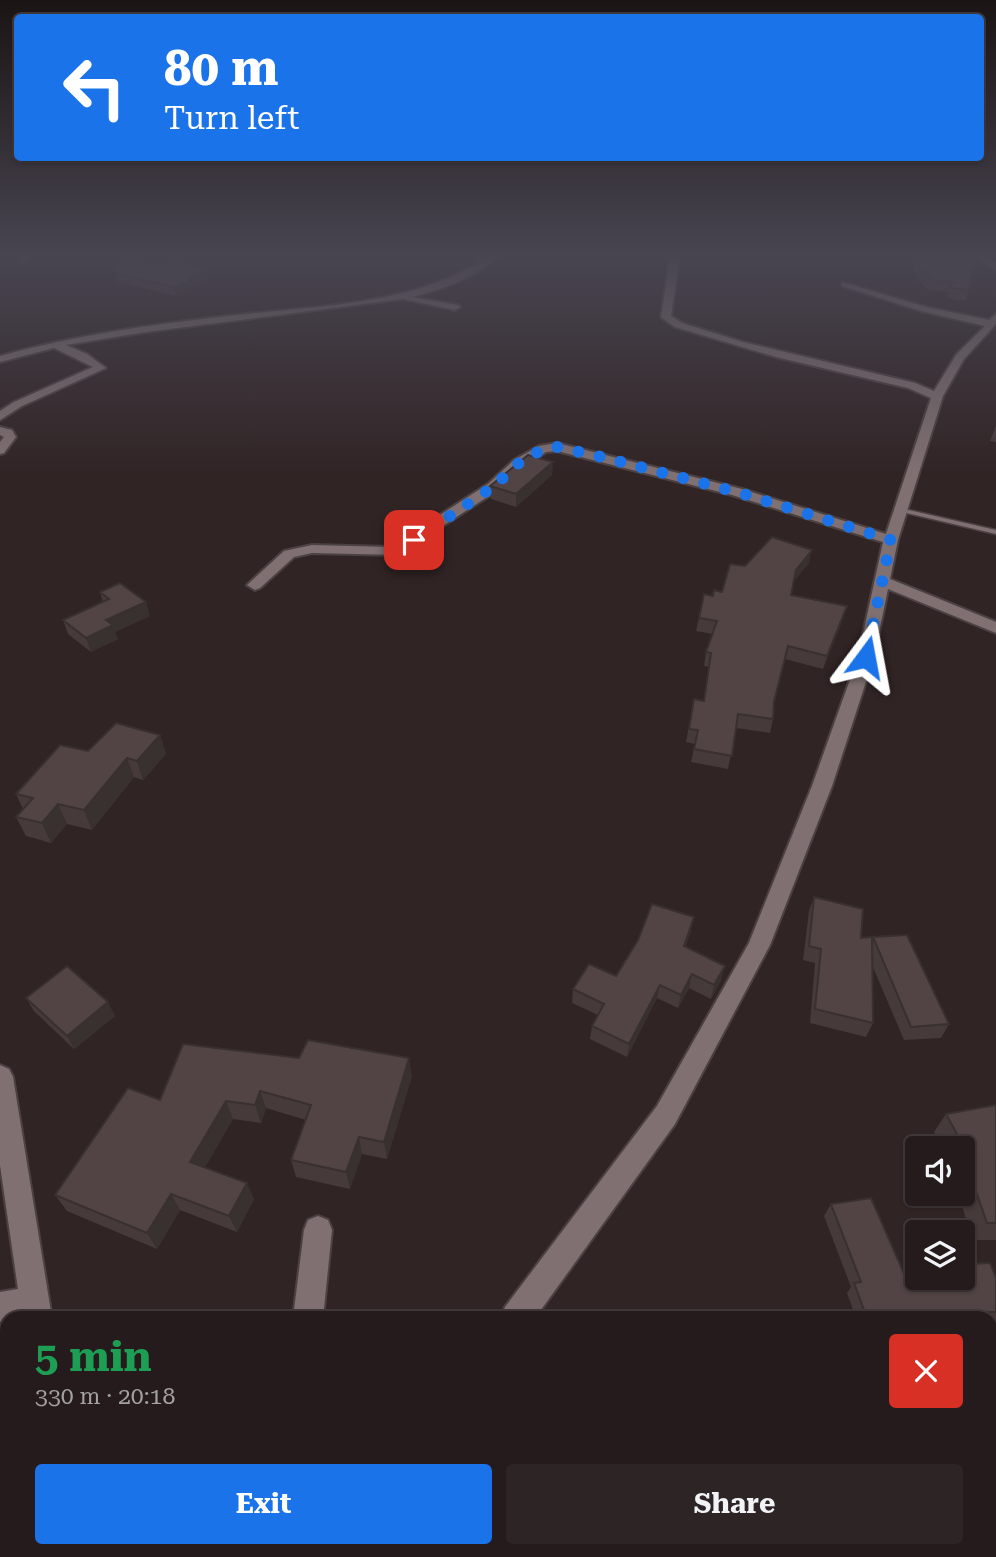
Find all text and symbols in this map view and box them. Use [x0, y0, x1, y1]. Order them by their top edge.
text: 80 m [164, 40, 279, 97]
icon: left [49, 42, 140, 133]
text: Turn left [164, 99, 299, 137]
pin [384, 510, 444, 570]
icon: arrive [395, 521, 433, 559]
position arrow [829, 620, 903, 694]
map controls [905, 1136, 975, 1290]
button: sound [905, 1136, 975, 1206]
button: layers [905, 1220, 975, 1290]
text: 5 min [35, 1332, 152, 1381]
button: close [889, 1334, 963, 1408]
text: 330 m · 20:18 [35, 1383, 175, 1410]
button: Exit [35, 1464, 492, 1544]
button: Share [506, 1464, 963, 1544]

